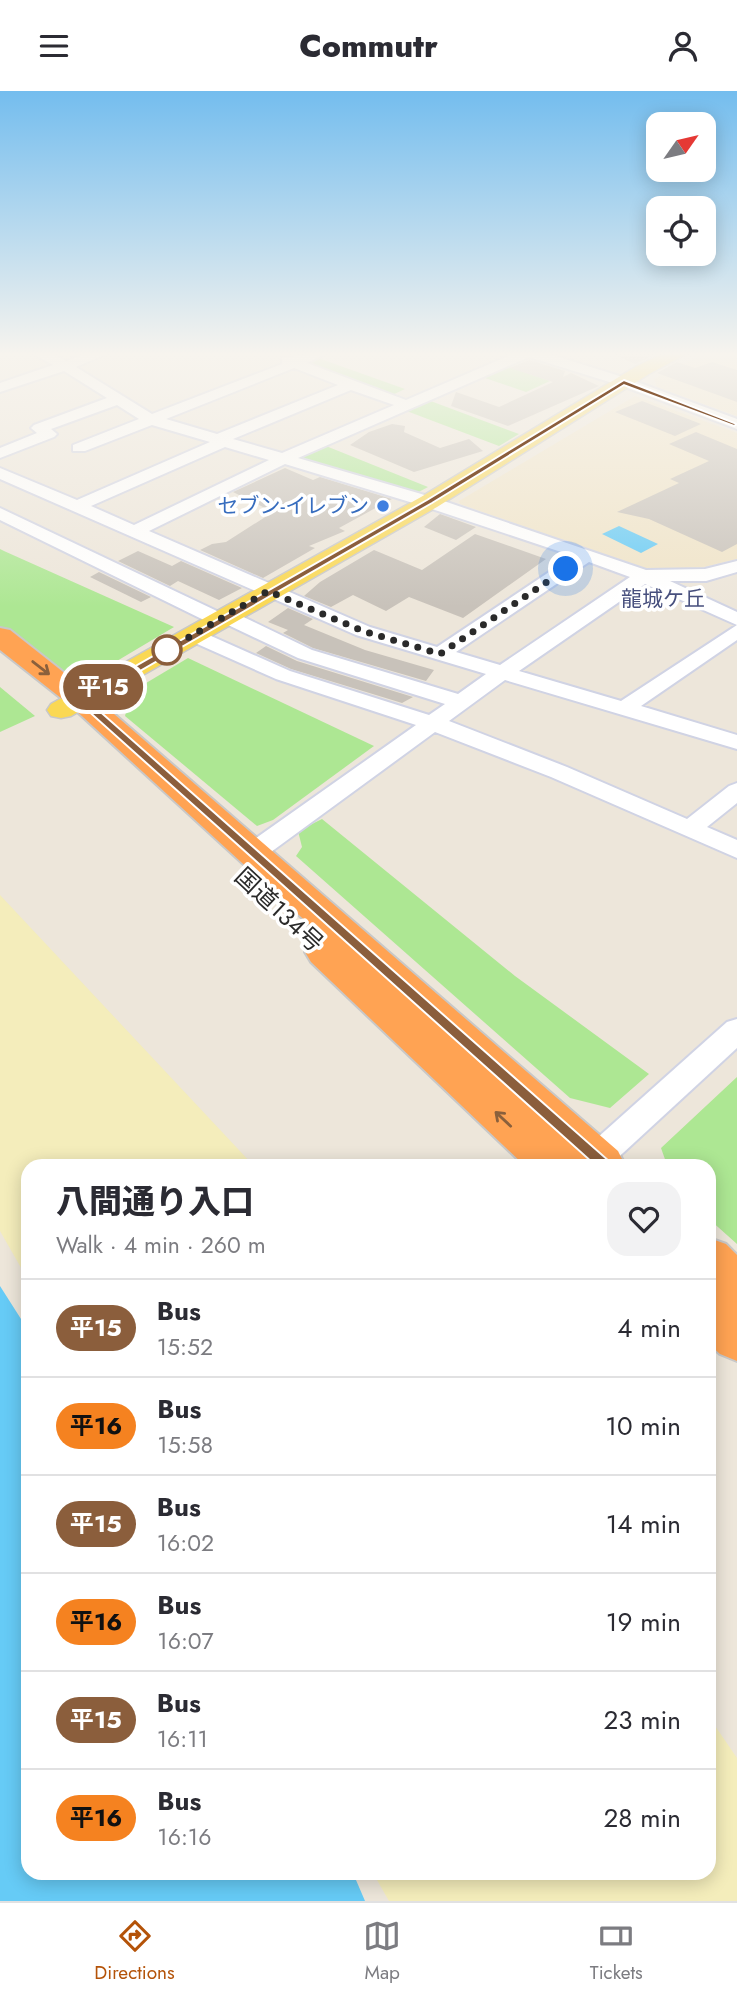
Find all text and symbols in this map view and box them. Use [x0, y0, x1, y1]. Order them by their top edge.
text: Commutr [299, 23, 438, 69]
icon: menu [35, 27, 73, 65]
icon: person [664, 27, 702, 65]
north arrow [646, 112, 716, 182]
map controls [646, 112, 716, 266]
button: locate [646, 196, 716, 266]
place label: セブン-イレブン [218, 491, 369, 521]
marker: セブン-イレブン [375, 498, 391, 514]
your location [548, 551, 583, 586]
district label: 龍城ケ丘 [621, 584, 705, 614]
unlabelled marker [152, 635, 182, 665]
one-way arrow [31, 660, 49, 676]
line badge: 平15 [63, 664, 143, 710]
text: 平15 [77, 669, 129, 704]
street label: 国道134号 [227, 859, 331, 960]
one-way arrow [494, 1111, 512, 1127]
text: 八間通り入口 [56, 1178, 254, 1225]
button: heart [607, 1182, 681, 1256]
text: Walk · 4 min · 260 m [56, 1228, 266, 1262]
text: Bus [157, 1292, 201, 1330]
text: 4 min [617, 1309, 681, 1347]
text: 平15 [70, 1310, 122, 1345]
text: 15:52 [157, 1330, 213, 1364]
text: Bus [157, 1390, 201, 1428]
text: 10 min [605, 1407, 681, 1445]
text: 平16 [70, 1408, 122, 1443]
text: 15:58 [157, 1428, 213, 1462]
text: Bus [157, 1488, 201, 1526]
text: 14 min [606, 1505, 681, 1543]
text: 平15 [70, 1506, 122, 1541]
text: 16:02 [157, 1526, 214, 1560]
text: Bus [157, 1586, 201, 1624]
text: 19 min [606, 1603, 681, 1641]
text: 平16 [70, 1604, 122, 1639]
text: 16:07 [157, 1624, 214, 1658]
text: Bus [157, 1684, 201, 1722]
text: 23 min [604, 1701, 681, 1739]
text: 平15 [70, 1702, 122, 1737]
text: 16:11 [157, 1722, 208, 1756]
text: Bus [157, 1782, 201, 1820]
text: 28 min [604, 1799, 681, 1837]
text: 平16 [70, 1800, 122, 1835]
text: 16:16 [157, 1820, 211, 1854]
tab: Directions [94, 1917, 175, 1986]
tab: Map [363, 1917, 401, 1986]
tab: Tickets [590, 1917, 643, 1986]

